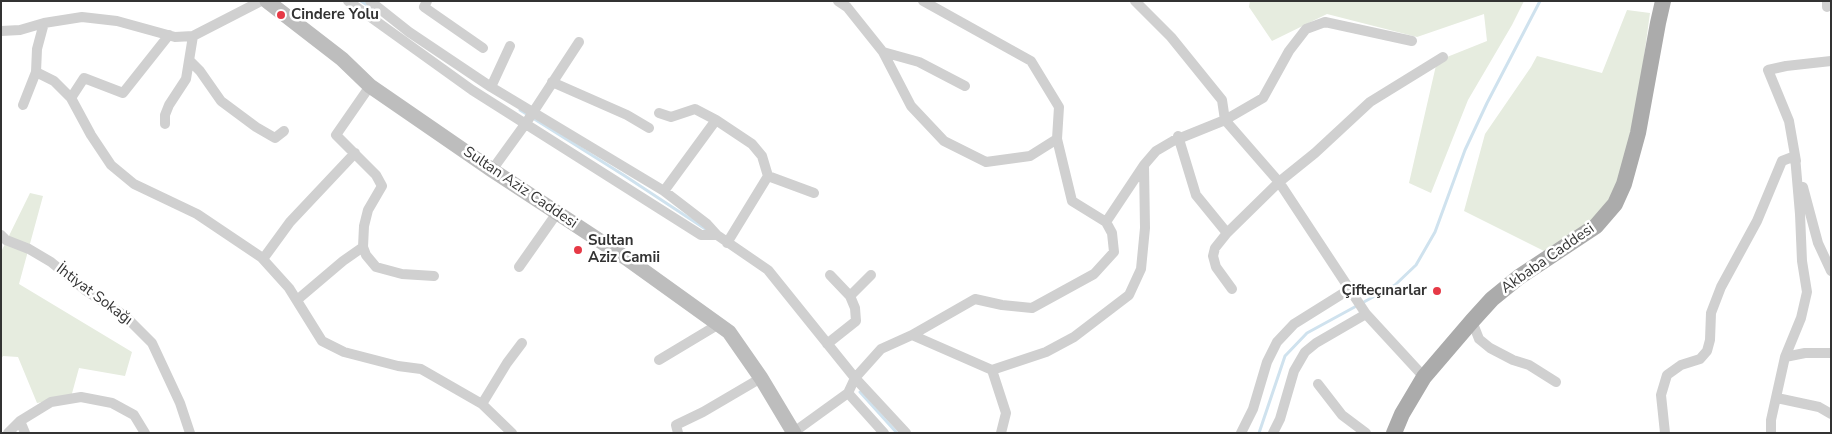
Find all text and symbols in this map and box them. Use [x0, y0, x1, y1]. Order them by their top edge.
place label: Cindere Yolu [291, 6, 379, 24]
marker: Cindere Yolu [275, 9, 287, 21]
street label: Sultan Aziz Caddesi [460, 143, 580, 233]
street label: Akbaba Caddesi [1498, 220, 1598, 298]
place label: Sultan Aziz Camii [588, 232, 660, 267]
marker: Sultan Aziz Camii [572, 244, 584, 256]
street label: İhtiyat Sokağı [52, 260, 136, 330]
place label: Çifteçınarlar [1342, 282, 1427, 300]
marker: Çifteçınarlar [1431, 285, 1443, 297]

